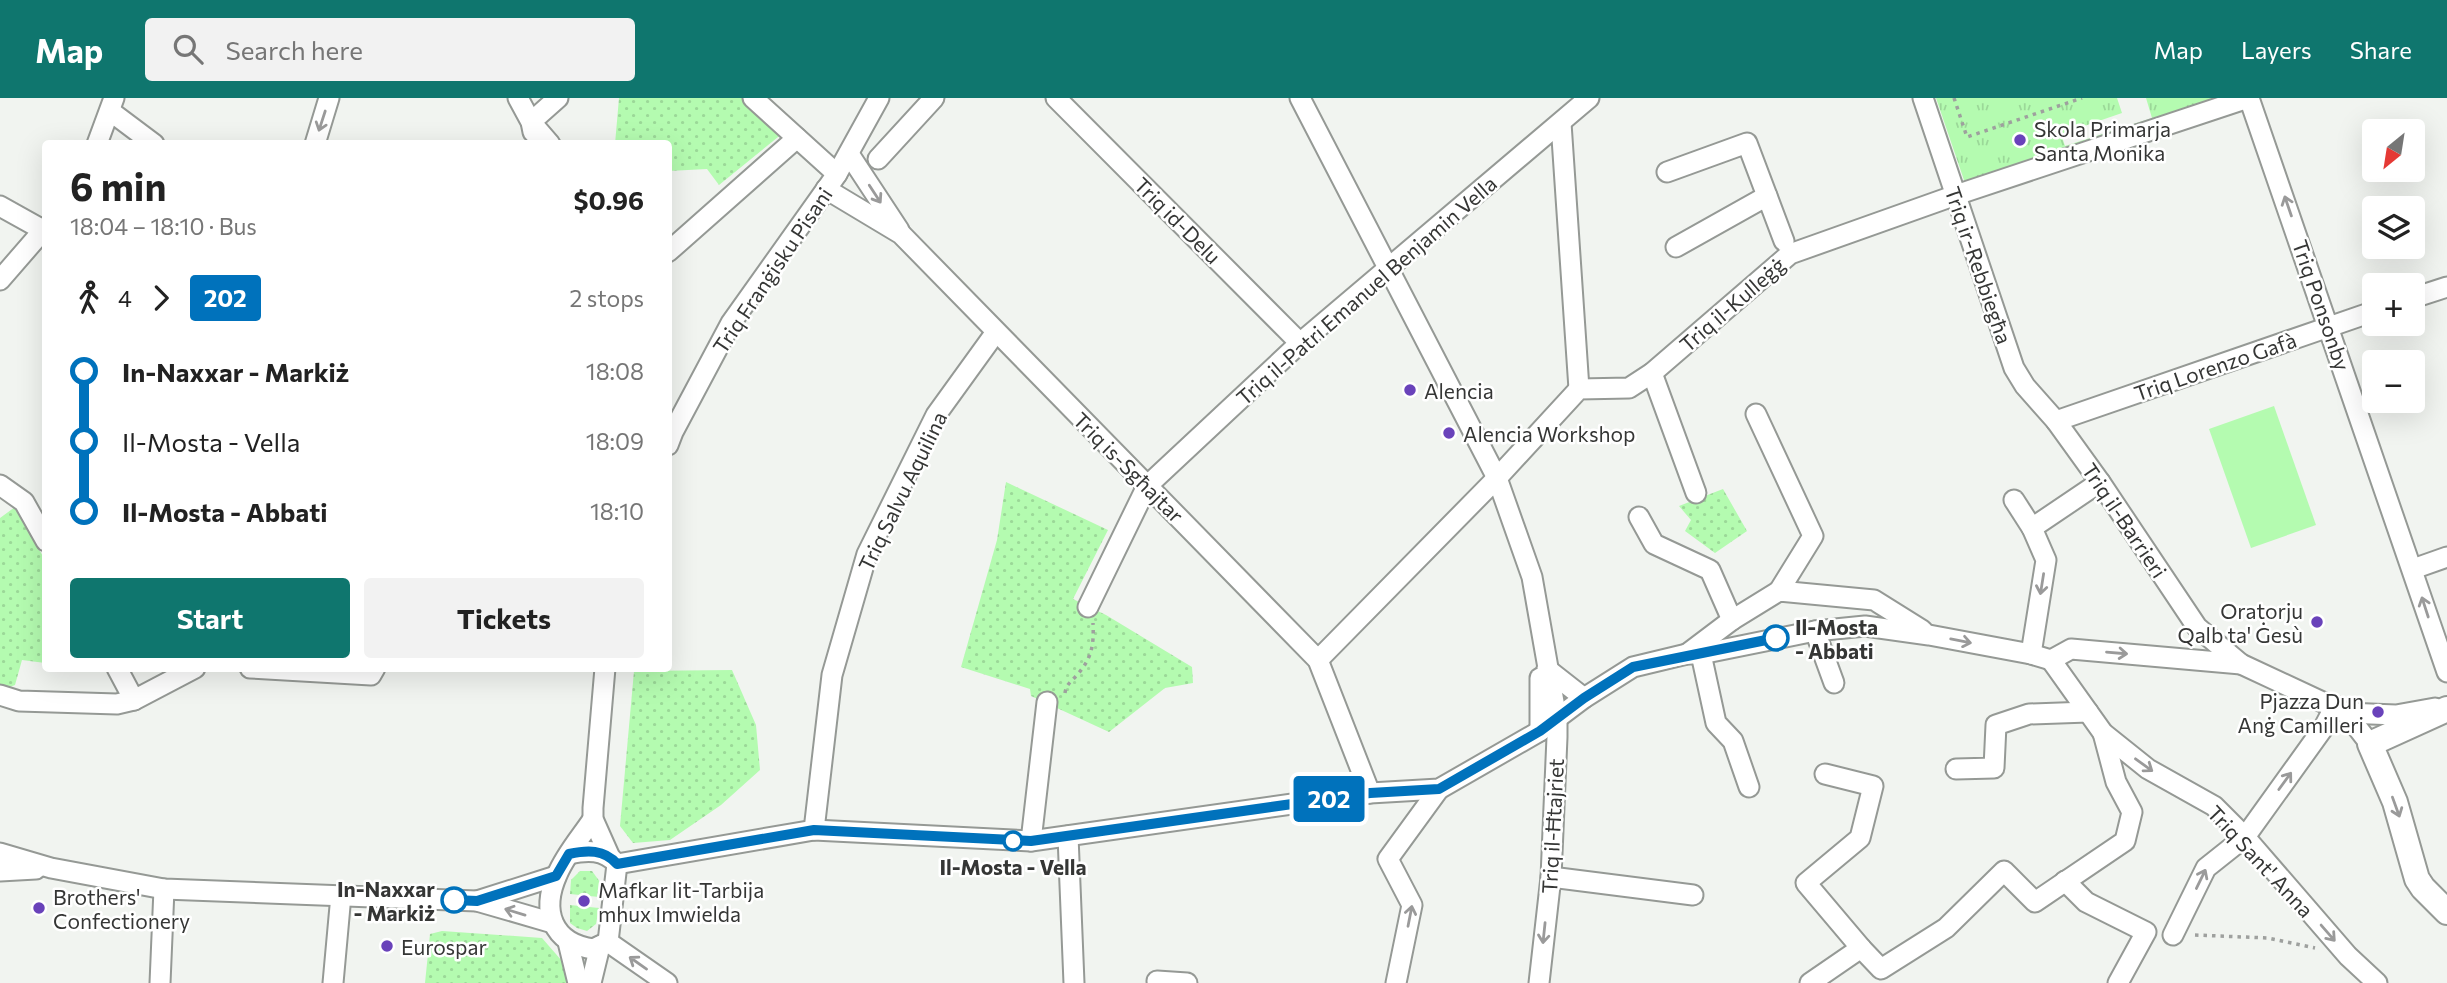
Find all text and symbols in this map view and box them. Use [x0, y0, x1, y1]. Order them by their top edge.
search box [145, 18, 635, 81]
text: Map [35, 29, 103, 70]
icon: search [169, 30, 207, 68]
text: Search here [225, 34, 363, 65]
text: Map [2154, 35, 2203, 64]
text: Layers [2241, 35, 2312, 64]
text: Share [2350, 35, 2412, 64]
one-way arrow [315, 109, 327, 131]
place label: Skola Primarja Santa Monika [2034, 116, 2171, 165]
north arrow [2362, 119, 2426, 182]
map controls [2362, 119, 2425, 413]
marker: Skola Primarja Santa Monika [2012, 132, 2028, 148]
text: 6 min [70, 162, 166, 209]
street label: Triq il-Patri Emanuel Benjamin Vella [1231, 170, 1501, 410]
street label: Triq id-Delu [1130, 172, 1226, 268]
street label: Triq Franġisku Pisani [707, 182, 837, 358]
one-way arrow [868, 183, 882, 203]
street label: Triq ir-Rebbiegħa [1940, 183, 2018, 347]
text: $0.96 [574, 184, 644, 215]
one-way arrow [2281, 196, 2293, 218]
button: layers [2362, 196, 2425, 259]
text: 18:04 – 18:10 · Bus [70, 212, 257, 240]
street label: Triq Ponsonby [2288, 236, 2356, 374]
street label: Triq il-Kulleġġ [1674, 251, 1790, 357]
button: + [2362, 273, 2425, 336]
icon: walk [70, 279, 108, 317]
icon: forward [142, 279, 180, 317]
text: 202 [204, 283, 247, 312]
text: 4 [118, 284, 132, 312]
text: 2 stops [570, 284, 644, 312]
street label: Triq Lorenzo Gafà [2131, 327, 2299, 405]
button: − [2362, 350, 2425, 413]
text: In-Naxxar - Markiż [122, 356, 349, 387]
text: 18:08 [586, 357, 644, 385]
place label: Alencia [1424, 378, 1494, 403]
marker: Alencia [1402, 382, 1418, 398]
street label: Triq Salvu Aquilina [853, 407, 951, 575]
street label: Triq is-Sgħajtar [1069, 407, 1189, 527]
place label: Alencia Workshop [1463, 421, 1636, 446]
marker: Alencia Workshop [1441, 425, 1457, 441]
text: Il-Mosta - Vella [122, 426, 300, 457]
text: 18:09 [586, 427, 644, 455]
street label: Triq il-Barrieri [2077, 458, 2173, 582]
text: Il-Mosta - Abbati [122, 496, 327, 527]
text: 18:10 [590, 497, 644, 525]
one-way arrow [2035, 572, 2048, 595]
button: Start [70, 578, 350, 658]
button: Tickets [364, 578, 644, 658]
one-way arrow [2418, 596, 2431, 618]
place label: Oratorju Qalb ta' Ġesù [2177, 598, 2303, 647]
place label: Il-Mosta - Abbati [1795, 614, 1878, 663]
marker: Oratorju Qalb ta' Ġesù [2309, 614, 2325, 630]
marker: Il-Mosta - Abbati [1763, 625, 1789, 651]
one-way arrow [1949, 634, 1971, 648]
one-way arrow [2105, 647, 2127, 660]
place label: Pjazza Dun Anġ Camilleri [2237, 688, 2364, 737]
marker: Pjazza Dun Anġ Camilleri [2370, 704, 2386, 720]
street label: Triq il-Ħtajriet [1536, 758, 1568, 894]
one-way arrow [2134, 758, 2153, 773]
one-way arrow [2277, 772, 2292, 791]
line badge: 202 [1289, 776, 1369, 822]
text: 202 [1308, 784, 1350, 813]
one-way arrow [2391, 795, 2403, 817]
street label: Triq Sant' Anna [2203, 800, 2319, 922]
marker: Il-Mosta - Vella [1003, 831, 1023, 851]
place label: Il-Mosta - Vella [939, 854, 1087, 879]
one-way arrow [2194, 869, 2208, 890]
place label: In-Naxxar - Markiż [337, 876, 435, 925]
place label: Mafkar lit-Tarbija mhux Imwielda [598, 877, 764, 926]
place label: Brothers' Confectionery [53, 884, 190, 933]
marker: In-Naxxar - Markiż [441, 887, 467, 913]
marker: Mafkar lit-Tarbija mhux Imwielda [576, 893, 592, 909]
marker: Brothers' Confectionery [31, 900, 47, 916]
one-way arrow [504, 905, 526, 918]
one-way arrow [1403, 905, 1417, 928]
one-way arrow [1538, 922, 1551, 944]
one-way arrow [2320, 924, 2336, 942]
place label: Eurospar [401, 934, 487, 959]
marker: Eurospar [379, 938, 395, 954]
one-way arrow [629, 956, 648, 970]

